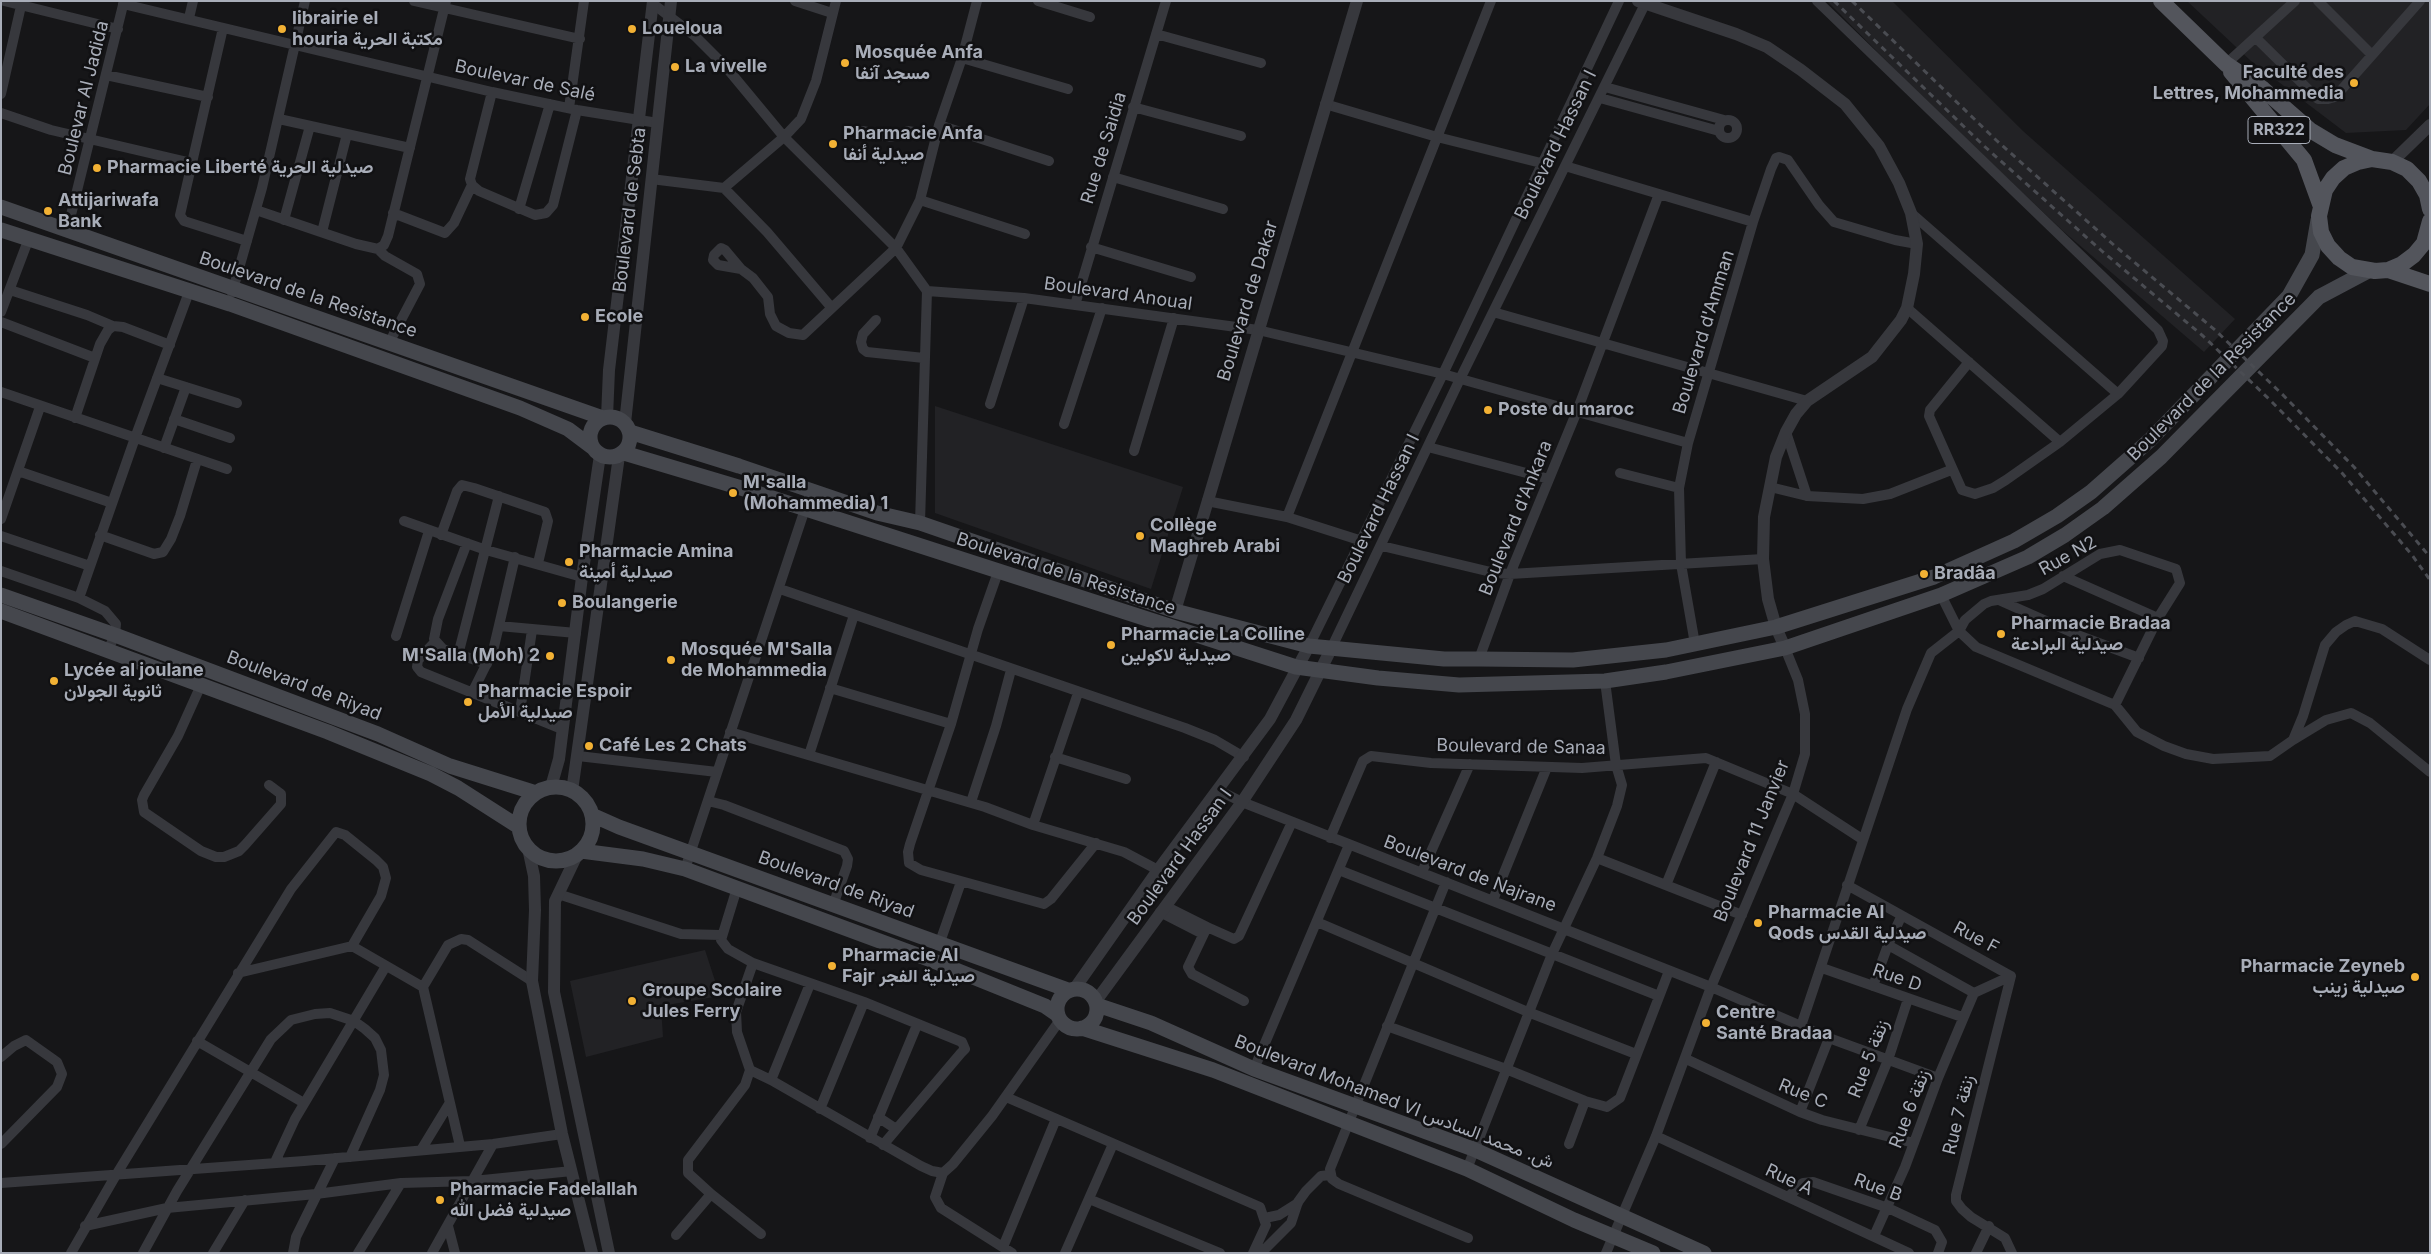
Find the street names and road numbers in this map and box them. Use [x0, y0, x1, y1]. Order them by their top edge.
street label: Boulevar Al Jadida [54, 19, 114, 177]
street label: Boulevar de Salé [453, 56, 597, 106]
street label: Boulevard Hassan I [1510, 67, 1602, 223]
street label: Rue de Saidia [1077, 89, 1131, 207]
road number: RR322 [2248, 116, 2310, 144]
street label: Boulevard de Sebta [609, 126, 651, 294]
street label: Boulevard de Dakar [1213, 218, 1283, 384]
street label: Boulevard de la Resistance [196, 247, 420, 343]
street label: Boulevard d'Amman [1669, 248, 1739, 416]
street label: Boulevard Anoual [1043, 273, 1193, 315]
street label: Boulevard de la Resistance [2123, 288, 2301, 466]
street label: Boulevard Hassan I [1333, 431, 1425, 587]
street label: Boulevard d'Ankara [1475, 437, 1557, 599]
street label: Boulevard de la Resistance [954, 528, 1178, 620]
street label: Rue N2 [2036, 531, 2100, 581]
street label: Boulevard de Riyad [224, 647, 384, 725]
street label: Boulevard de Sanaa [1436, 735, 1606, 759]
street label: Boulevard 11 Janvier [1710, 757, 1794, 925]
street label: Boulevard Hassan I [1123, 784, 1237, 930]
street label: Boulevard de Najrane [1381, 831, 1559, 917]
street label: Boulevard de Riyad [755, 847, 917, 923]
street label: Rue F [1950, 917, 2002, 959]
street label: Rue D [1869, 960, 1925, 996]
street label: Rue 5 زنقة [1844, 1017, 1894, 1101]
street label: Boulevard Mohamed VI ش. محمد السادس [1231, 1031, 1557, 1173]
street label: Rue 6 زنقة [1885, 1067, 1935, 1151]
street label: Rue 7 زنقة [1939, 1073, 1979, 1157]
street label: Rue C [1775, 1074, 1831, 1114]
street label: Rue A [1762, 1160, 1816, 1200]
street label: Rue B [1851, 1169, 1905, 1207]

